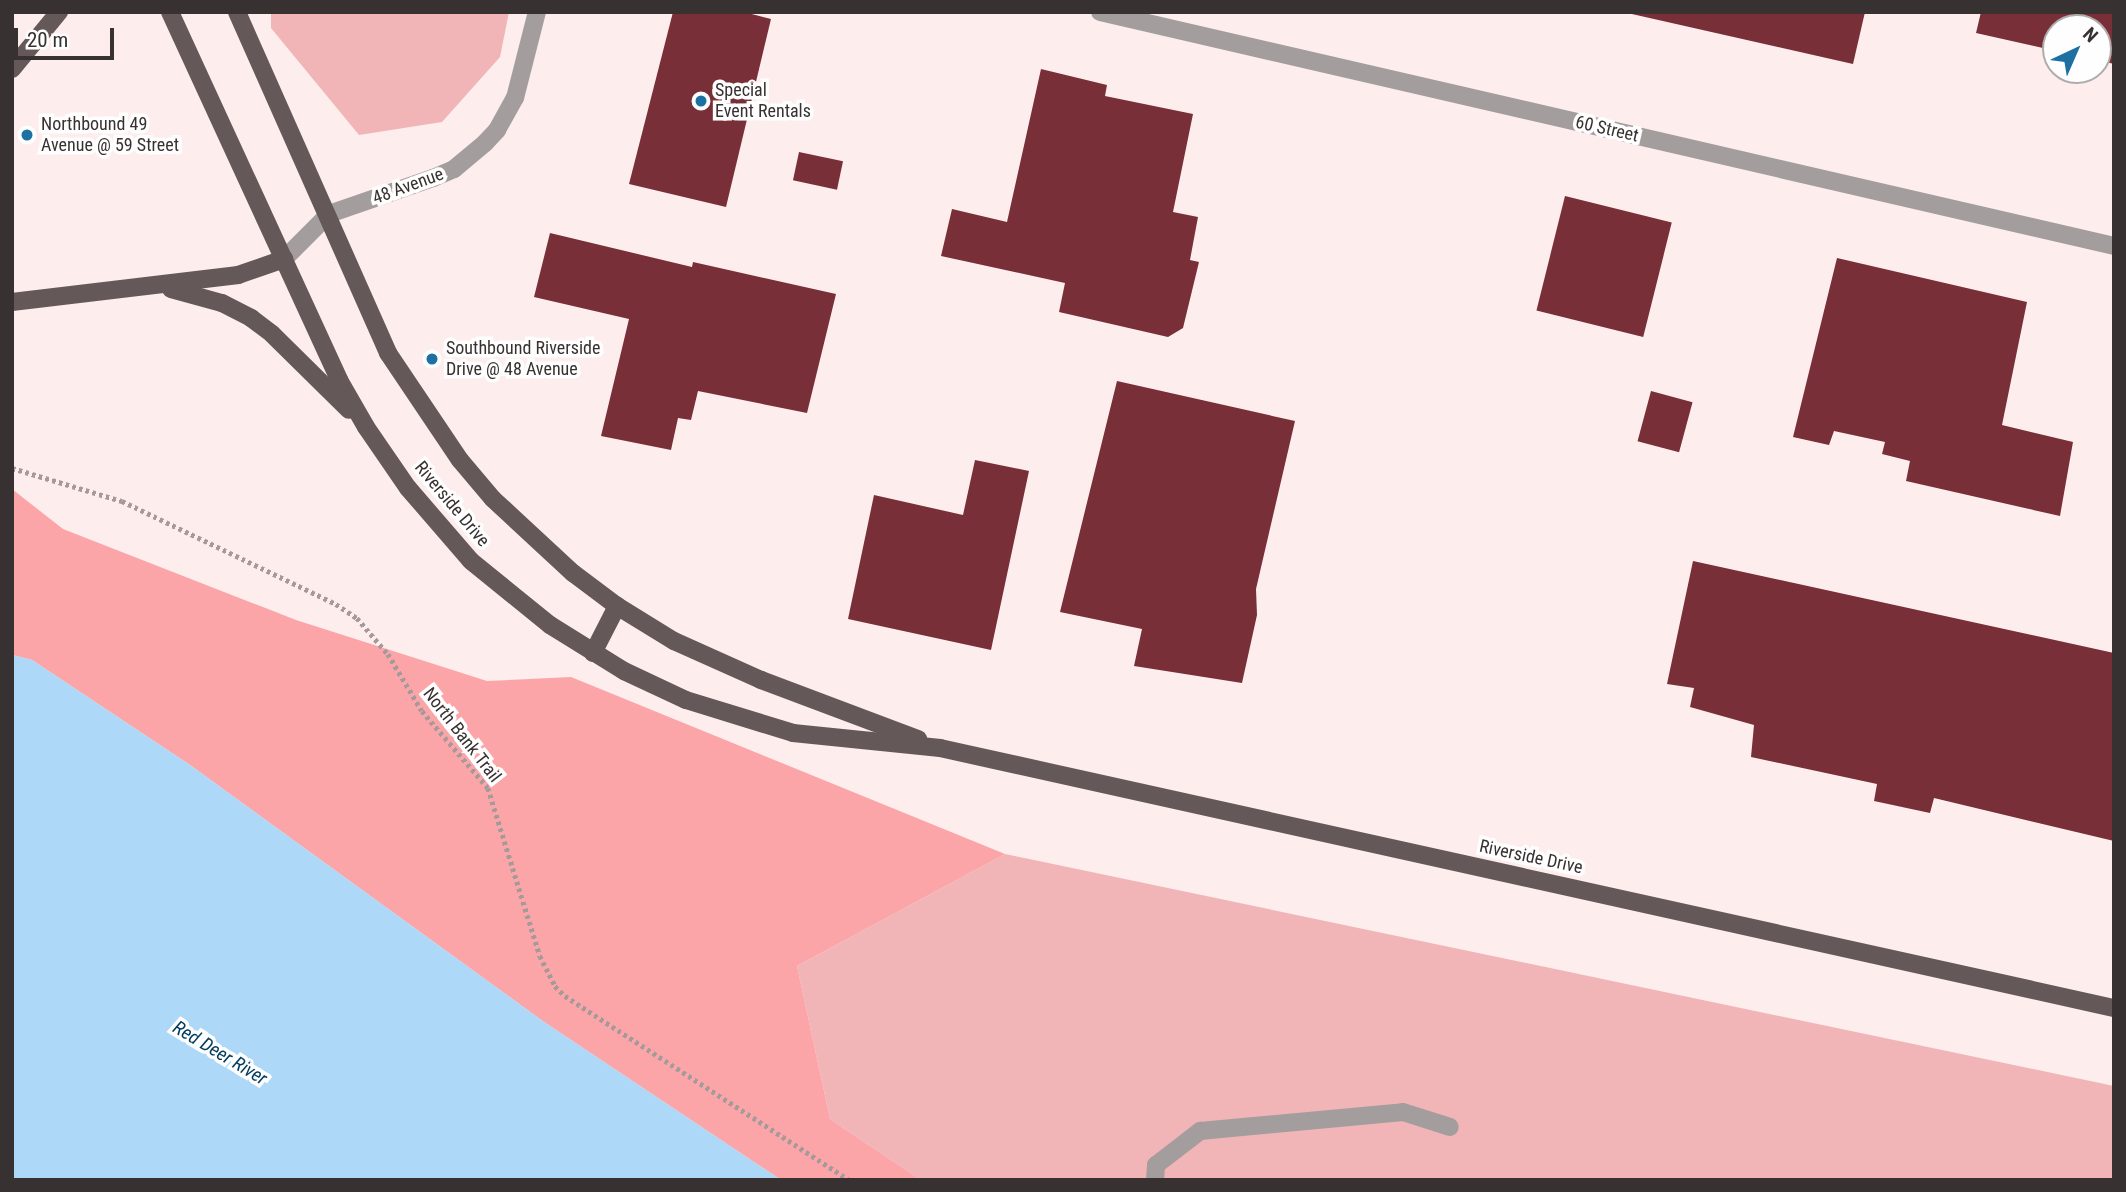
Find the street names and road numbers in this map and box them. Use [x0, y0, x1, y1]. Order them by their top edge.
street label: 60 Street [1573, 111, 1641, 147]
street label: 48 Avenue [370, 163, 446, 209]
street label: Riverside Drive [410, 457, 494, 551]
street label: North Bank Trail [418, 683, 506, 787]
street label: Riverside Drive [1477, 836, 1585, 878]

